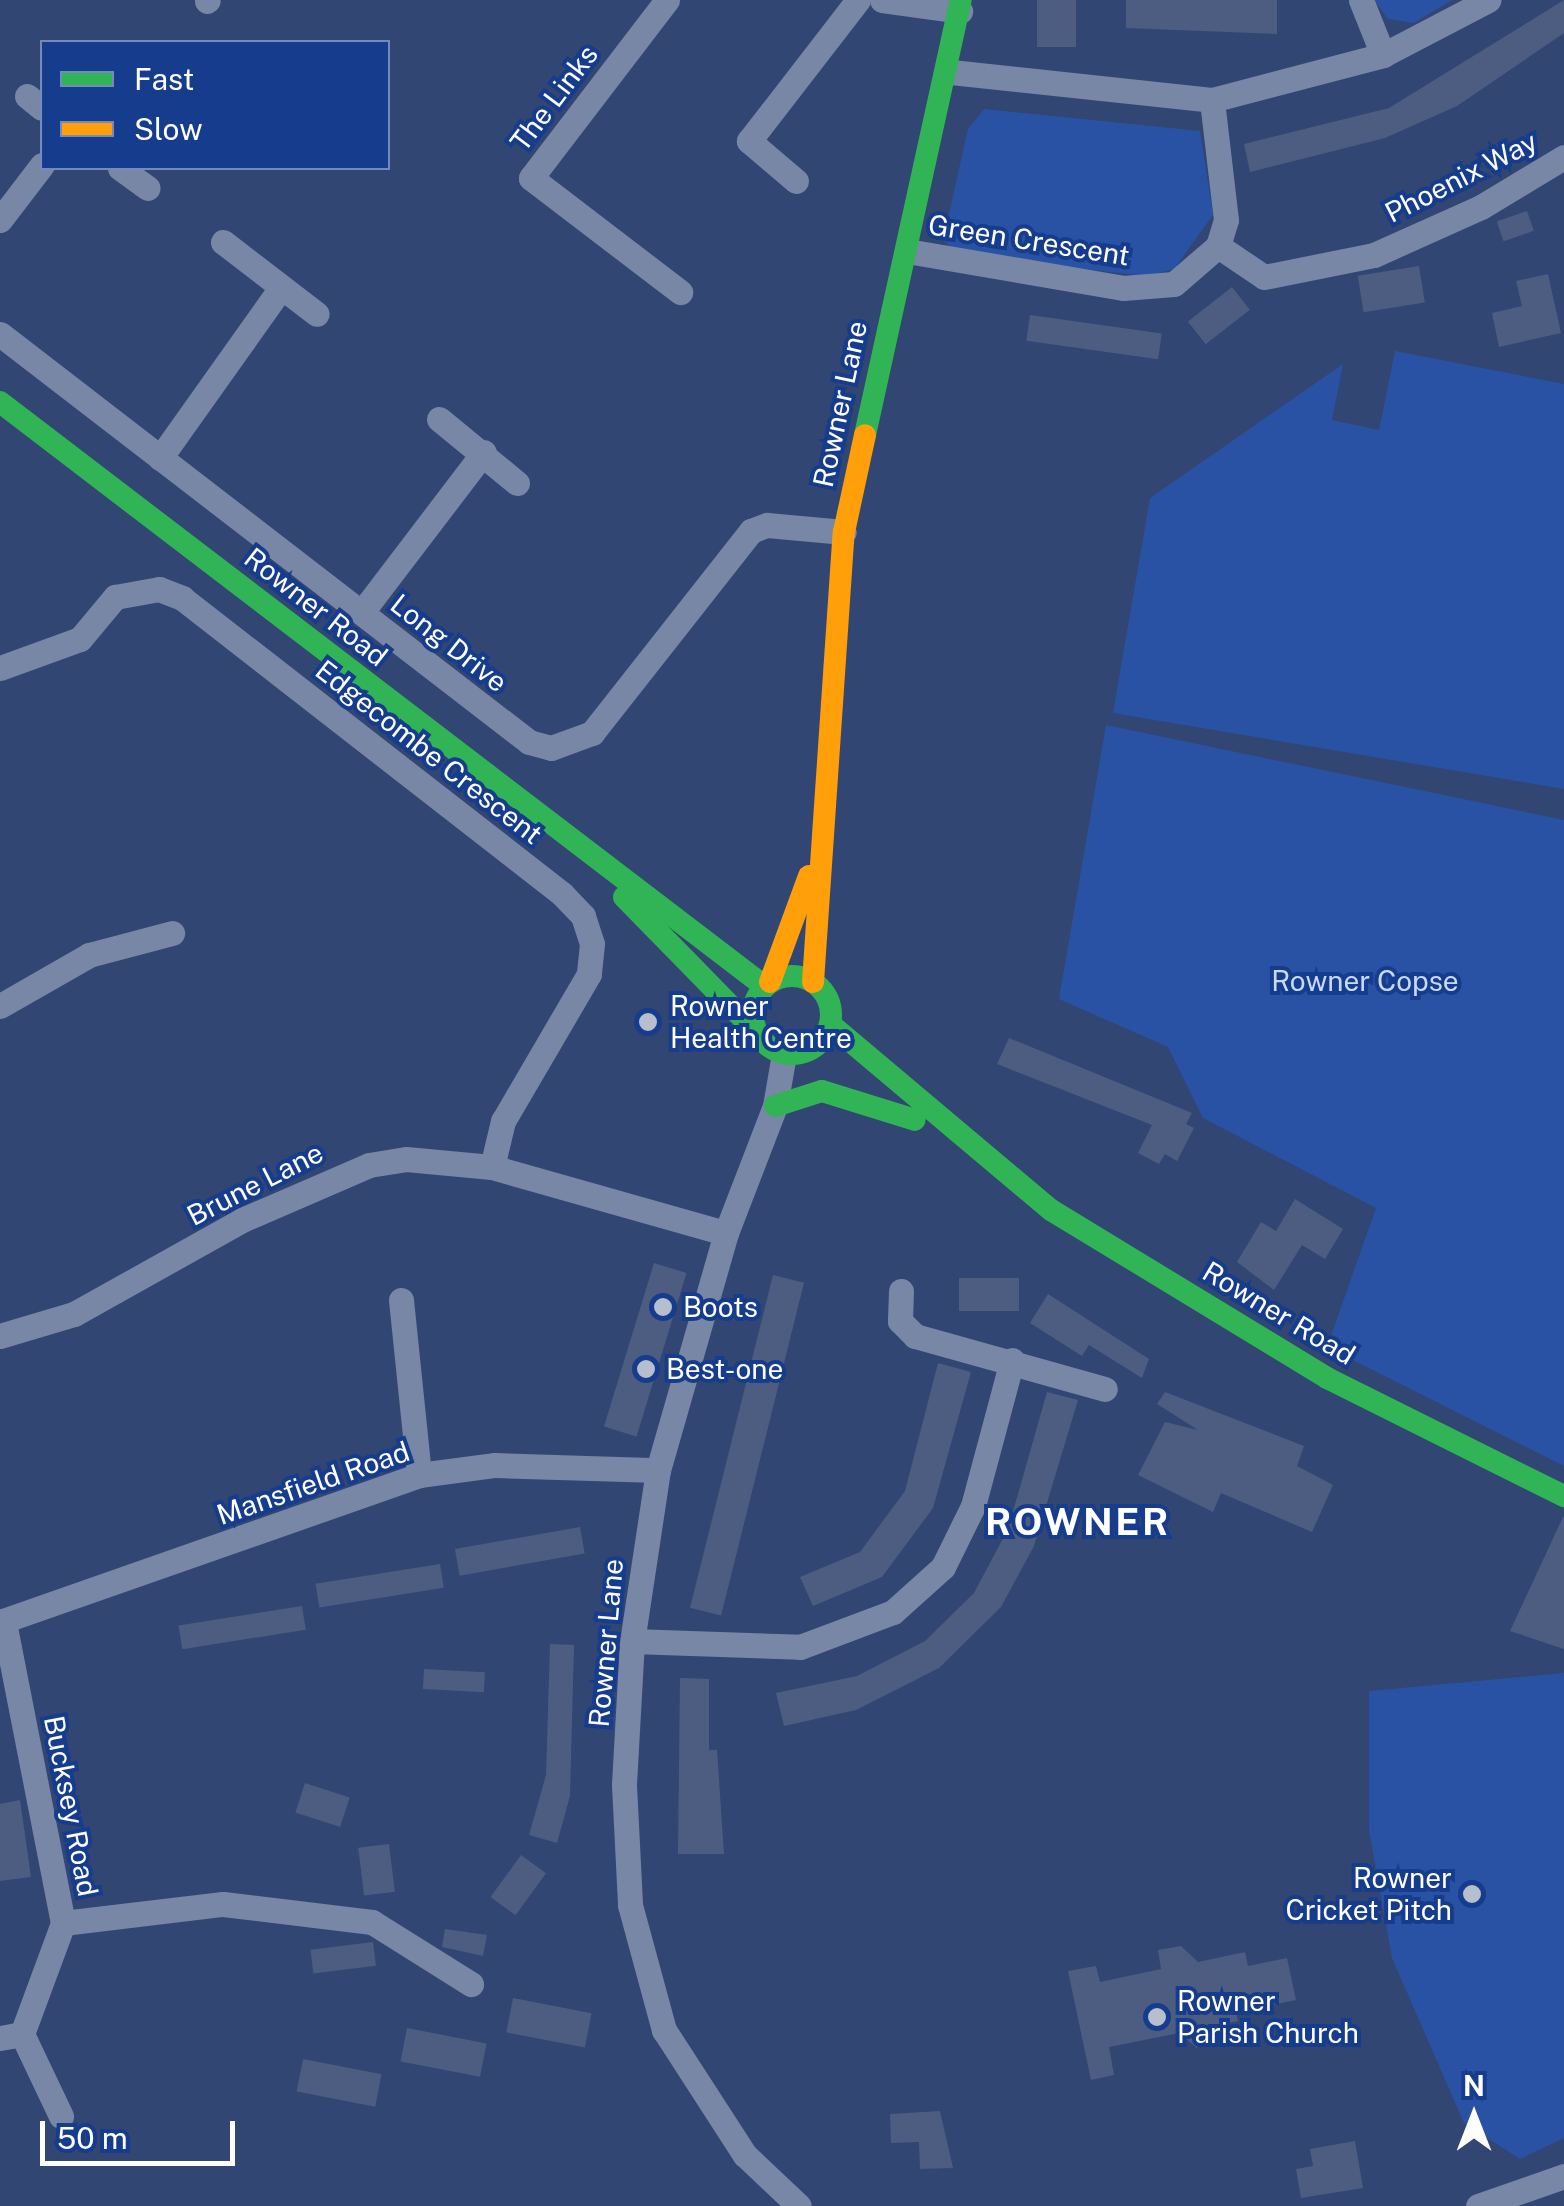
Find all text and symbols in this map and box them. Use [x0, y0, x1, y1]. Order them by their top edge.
street label: The Links [503, 38, 605, 158]
legend [40, 40, 390, 170]
text: Fast [134, 61, 194, 97]
text: Slow [134, 111, 203, 147]
street label: Phoenix Way [1379, 124, 1543, 230]
street label: Green Crescent [926, 208, 1132, 272]
street label: Rowner Lane [806, 318, 874, 490]
street label: Rowner Road [238, 541, 394, 673]
street label: Long Drive [384, 587, 514, 699]
street label: Edgecombe Crescent [309, 653, 549, 851]
park label: Rowner Copse [1271, 964, 1459, 998]
place label: Rowner Health Centre [670, 989, 852, 1055]
marker: Rowner Health Centre [635, 1009, 661, 1035]
street label: Brune Lane [181, 1135, 329, 1233]
street label: Rowner Road [1197, 1254, 1361, 1372]
place label: Boots [683, 1290, 758, 1324]
marker: Boots [652, 1296, 674, 1318]
place label: Best-one [666, 1352, 783, 1386]
marker: Best-one [635, 1358, 657, 1380]
street label: Mansfield Road [212, 1434, 414, 1532]
district label: ROWNER [985, 1499, 1171, 1545]
street label: Rowner Lane [582, 1557, 630, 1729]
street label: Bucksey Road [37, 1713, 105, 1899]
place label: Rowner Cricket Pitch [1285, 1861, 1452, 1927]
marker: Rowner Cricket Pitch [1461, 1883, 1483, 1905]
place label: Rowner Parish Church [1177, 1984, 1359, 2050]
marker: Rowner Parish Church [1146, 2006, 1168, 2028]
north arrow [1424, 2066, 1524, 2166]
text: N [1463, 2069, 1485, 2102]
scale bar [45, 2101, 240, 2163]
text: 50 m [57, 2120, 128, 2156]

